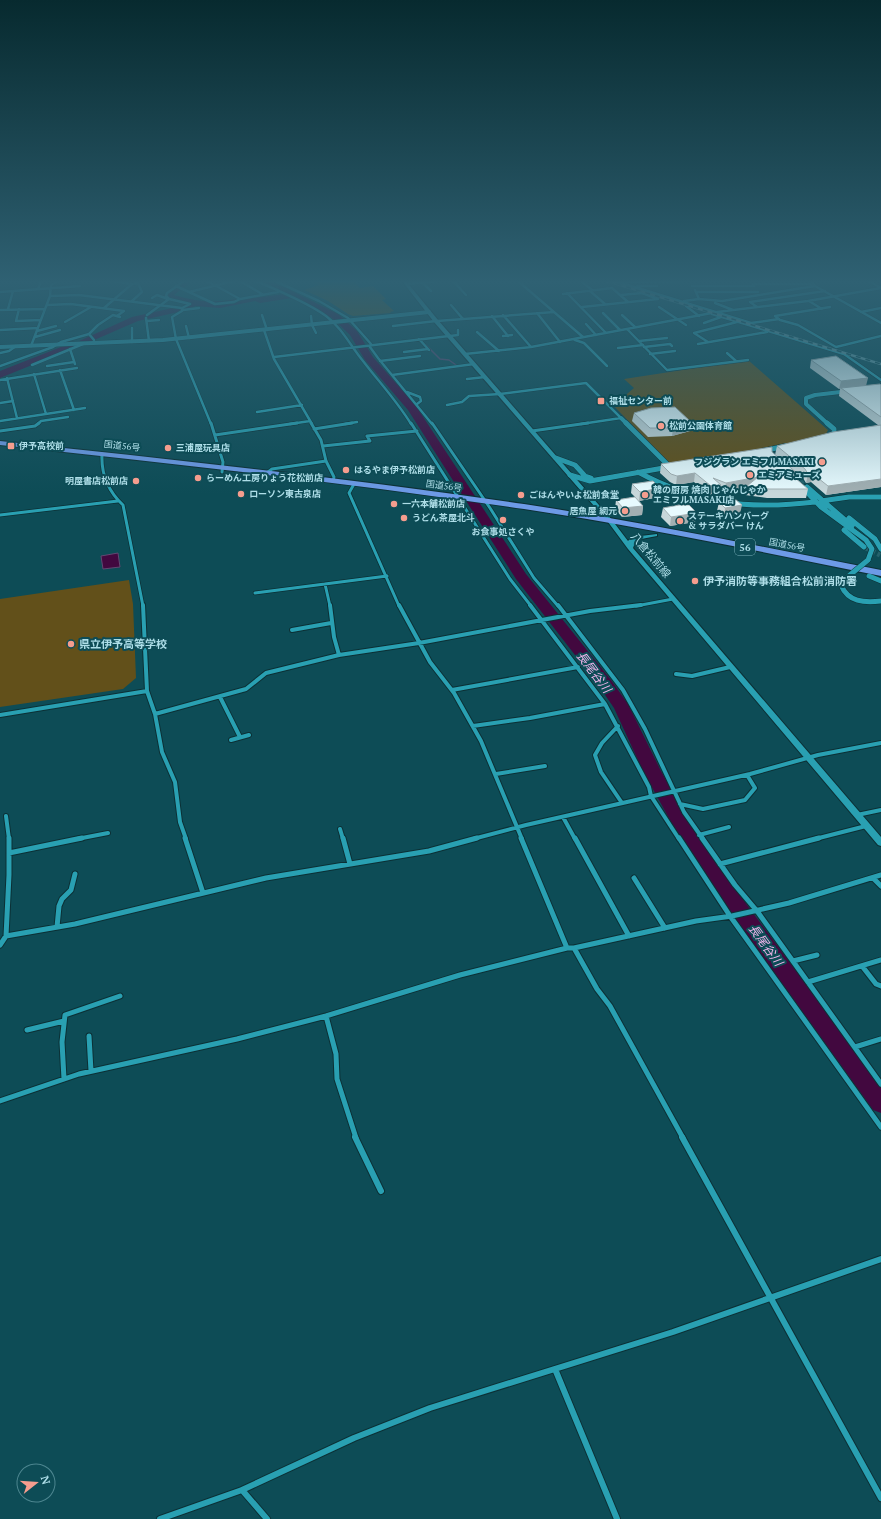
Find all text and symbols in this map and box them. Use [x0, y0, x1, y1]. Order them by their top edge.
place label: 福祉センター前 [609, 395, 672, 407]
marker: 福祉センター前 [596, 396, 606, 406]
place label: 松前公園体育館 [669, 420, 732, 432]
marker: 松前公園体育館 [656, 421, 666, 431]
street label: 国道56号 [103, 438, 141, 454]
place label: 伊予高校前 [18, 440, 64, 452]
marker: 伊予高校前 [6, 441, 16, 451]
place label: 三浦屋玩具店 [176, 442, 230, 454]
marker: 三浦屋玩具店 [163, 443, 173, 453]
place label: フジグラン エミフルMASAKI [694, 456, 815, 468]
marker: フジグラン エミフルMASAKI [817, 457, 827, 467]
place label: はるやま伊予松前店 [354, 464, 435, 476]
marker: はるやま伊予松前店 [341, 465, 351, 475]
place label: エミアミューズ [758, 469, 820, 481]
marker: エミアミューズ [745, 470, 755, 480]
place label: らーめん工房りょう花松前店 [206, 472, 323, 484]
marker: らーめん工房りょう花松前店 [193, 473, 203, 483]
place label: 明屋書店松前店 [65, 475, 128, 487]
marker: 明屋書店松前店 [131, 476, 141, 486]
street label: 国道56号 [425, 478, 463, 494]
place label: 韓の厨房 焼肉 じゃんじゃか エミフルMASAKI店 [653, 484, 766, 506]
place label: ローソン東古泉店 [249, 488, 321, 500]
marker: ローソン東古泉店 [236, 489, 246, 499]
place label: ごはんやいよ松前食堂 [529, 489, 619, 501]
marker: ごはんやいよ松前食堂 [516, 490, 526, 500]
marker: 韓の厨房 焼肉 じゃんじゃか エミフルMASAKI店 [640, 490, 650, 500]
place label: 一六本舗松前店 [402, 498, 465, 510]
marker: 一六本舗松前店 [389, 499, 399, 509]
place label: 居魚屋 網元 [570, 505, 617, 517]
marker: 居魚屋 網元 [620, 506, 630, 516]
place label: ステーキハンバーグ & サラダバー けん [688, 510, 769, 532]
place label: うどん茶屋北斗 [412, 512, 475, 524]
marker: うどん茶屋北斗 [399, 513, 409, 523]
marker: お食事処さくや [498, 515, 508, 525]
marker: ステーキハンバーグ & サラダバー けん [675, 516, 685, 526]
place label: お食事処さくや [471, 526, 535, 538]
street label: 八倉松前線 [628, 529, 674, 581]
street label: 国道56号 [768, 536, 806, 554]
road number: 56 [735, 539, 755, 555]
place label: 伊予消防等事務組合松前消防署 [703, 574, 857, 588]
marker: 伊予消防等事務組合松前消防署 [690, 576, 700, 586]
place label: 県立伊予高等学校 [79, 637, 167, 651]
marker: 県立伊予高等学校 [66, 639, 76, 649]
water label: 長尾谷川 [574, 648, 616, 697]
water label: 長尾谷川 [746, 921, 787, 970]
north arrow [16, 1463, 56, 1503]
text: N [38, 1474, 54, 1487]

